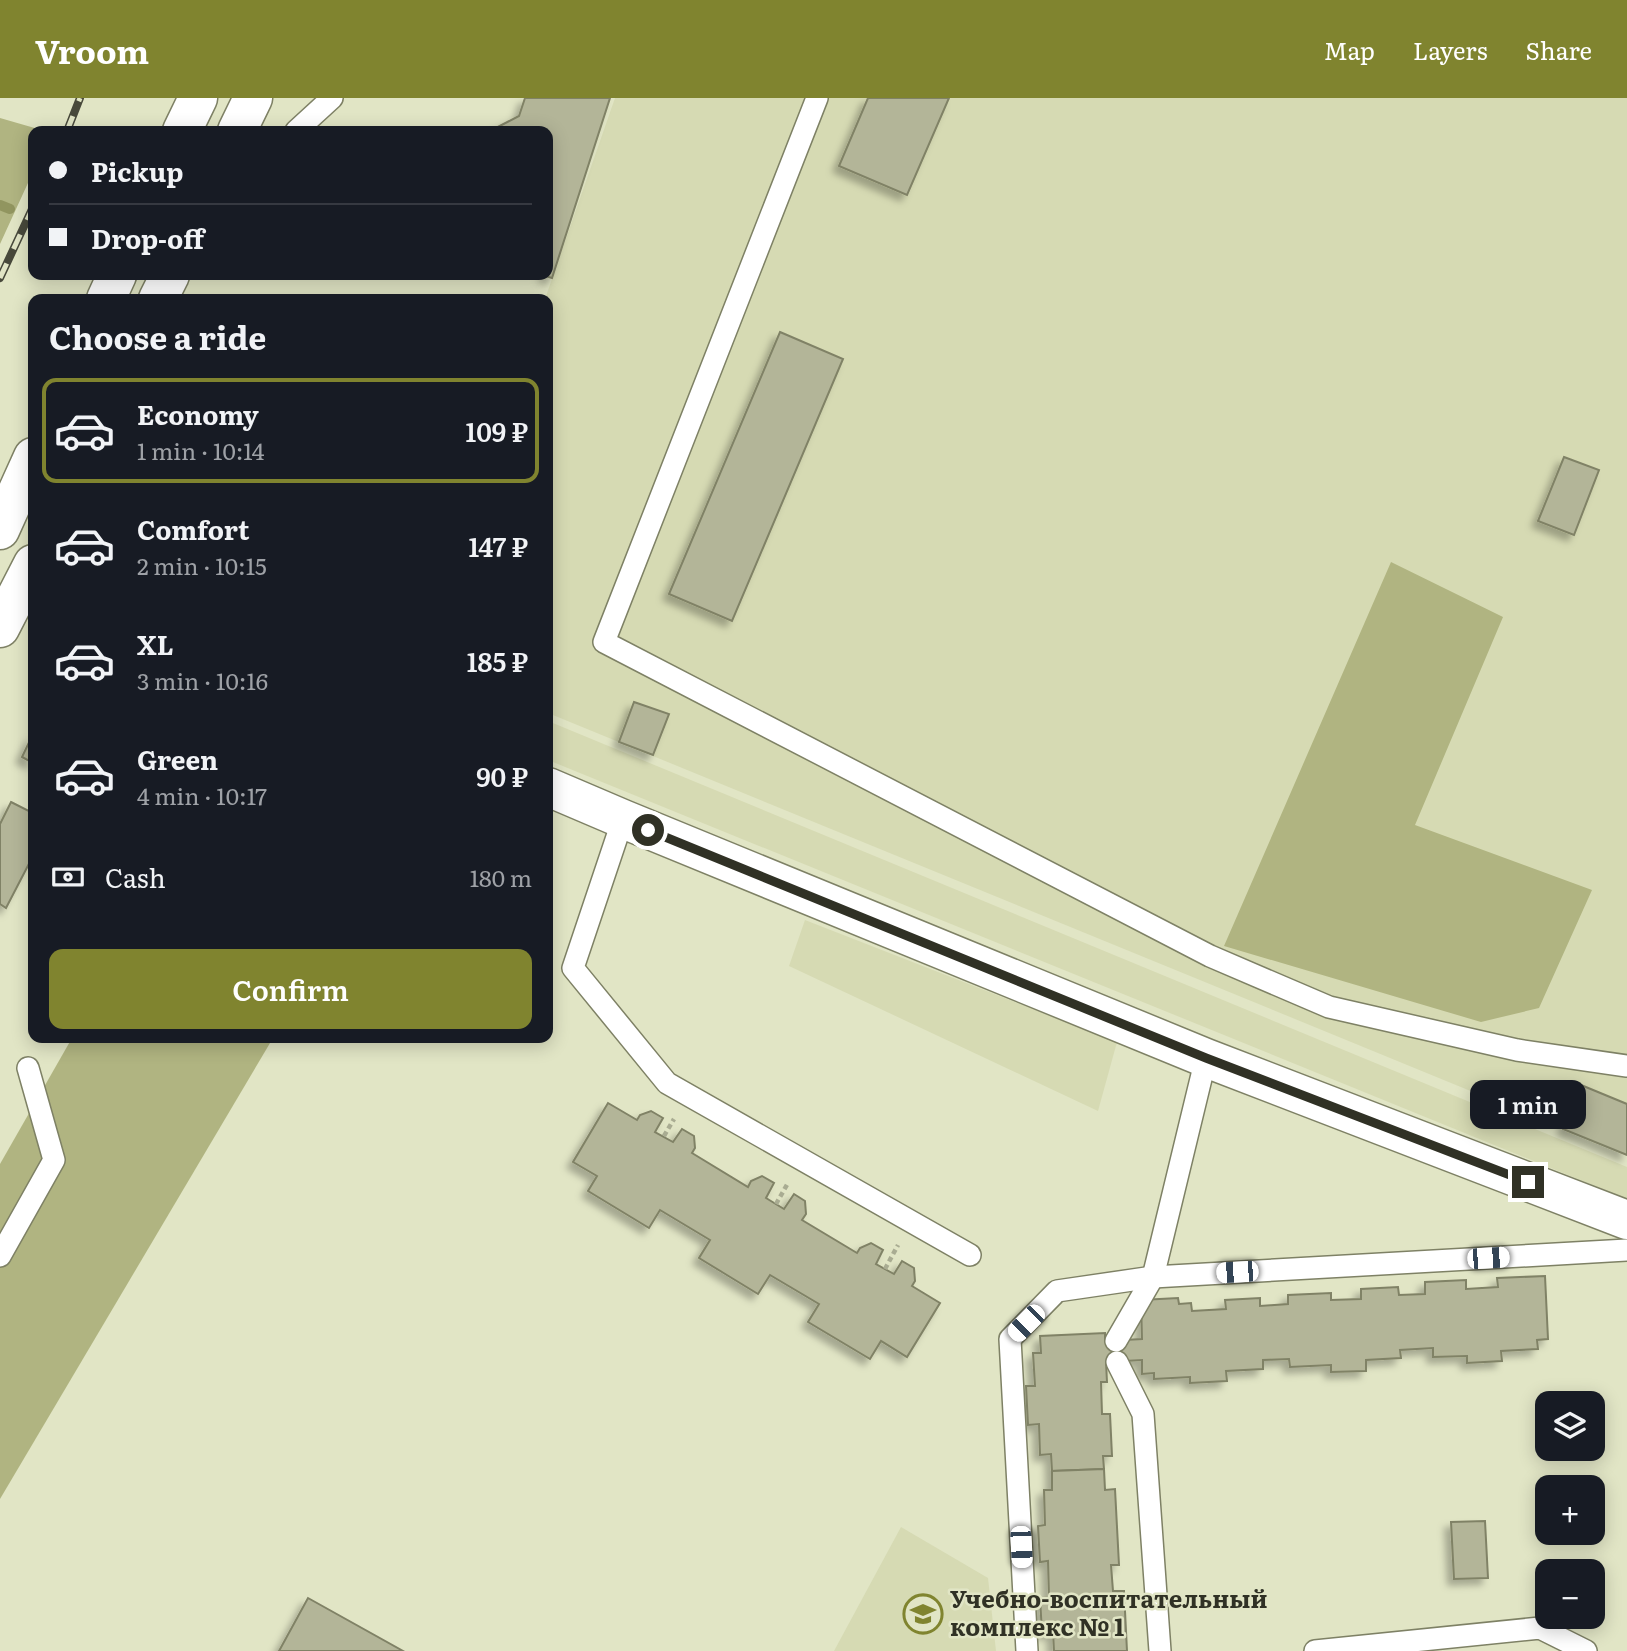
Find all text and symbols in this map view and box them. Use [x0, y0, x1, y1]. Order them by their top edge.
text: Vroom [35, 25, 149, 74]
text: Map [1324, 32, 1375, 67]
text: Layers [1413, 32, 1487, 67]
text: Share [1525, 32, 1592, 67]
text: Pickup [91, 151, 183, 190]
text: Drop-off [91, 218, 204, 257]
text: Choose a ride [49, 312, 266, 360]
text: Economy [137, 394, 259, 433]
icon: car [53, 399, 116, 462]
text: 109 ₽ [466, 411, 528, 450]
text: 1 min · 10:14 [137, 433, 264, 467]
text: Comfort [137, 509, 249, 548]
icon: car [53, 514, 116, 577]
text: 147 ₽ [469, 526, 528, 565]
text: 2 min · 10:15 [137, 548, 267, 582]
text: XL [137, 624, 174, 663]
icon: car [53, 629, 116, 692]
text: 185 ₽ [467, 641, 528, 680]
text: 3 min · 10:16 [137, 663, 268, 697]
text: Green [137, 739, 218, 778]
icon: car [53, 744, 116, 807]
text: 90 ₽ [476, 756, 528, 795]
text: 4 min · 10:17 [137, 778, 267, 812]
route start [632, 814, 664, 846]
text: Cash [105, 857, 166, 896]
icon: cash [49, 858, 87, 896]
text: 180 m [470, 860, 532, 894]
button: Confirm [49, 949, 532, 1029]
callout: 1 min [1470, 1080, 1586, 1130]
text: 1 min [1498, 1087, 1558, 1121]
route end [1512, 1166, 1544, 1198]
car [1467, 1246, 1510, 1270]
car [1216, 1260, 1259, 1284]
car [1004, 1301, 1049, 1345]
map controls [1535, 1391, 1605, 1629]
button: layers [1535, 1391, 1605, 1461]
button: + [1535, 1475, 1605, 1545]
car [1010, 1525, 1033, 1569]
button: − [1535, 1559, 1605, 1629]
place label: Учебно-воспитательный комплекс № 1 [950, 1580, 1267, 1643]
school or university icon: Учебно-воспитательный комплекс № 1 [902, 1593, 944, 1635]

